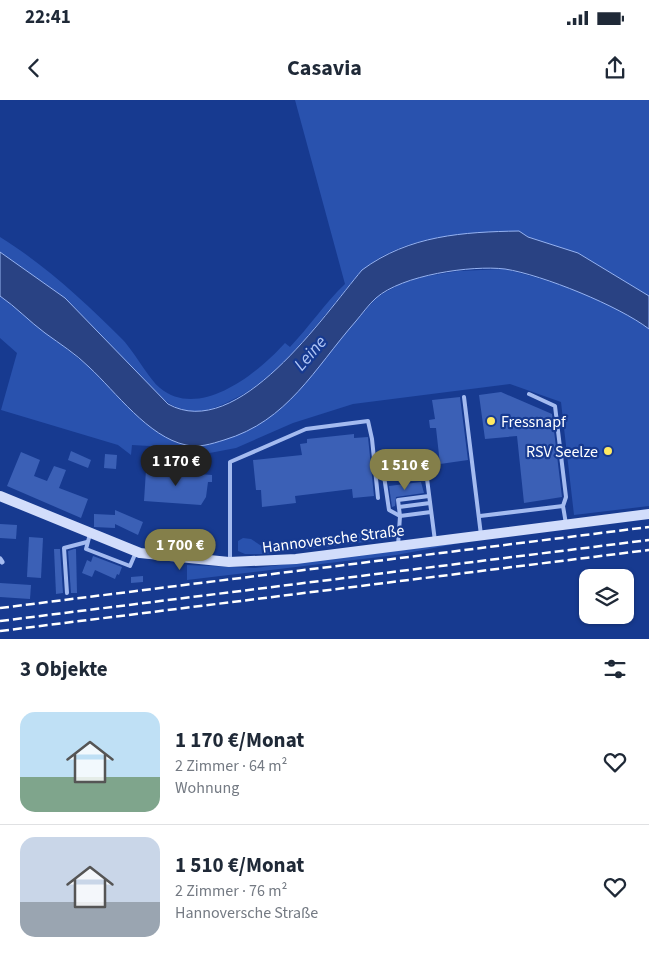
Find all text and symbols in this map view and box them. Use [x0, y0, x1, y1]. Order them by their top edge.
text: 22:41 [25, 4, 71, 31]
text: Casavia [287, 52, 362, 84]
icon: back [20, 54, 48, 82]
icon: share [601, 54, 629, 82]
water label: Leine [288, 330, 333, 376]
place label: Fressnapf [501, 411, 567, 433]
marker: Fressnapf [485, 415, 497, 427]
place label: RSV Seelze [526, 441, 598, 463]
pin: 1 170 € [130, 444, 222, 487]
marker: RSV Seelze [602, 445, 614, 457]
pin: 1 510 € [359, 448, 451, 491]
text: 1 170 € [152, 450, 200, 472]
text: 1 510 € [381, 454, 429, 476]
street label: Hannoversche Straße [261, 519, 406, 559]
pin: 1 700 € [134, 528, 226, 571]
text: 1 700 € [156, 534, 204, 556]
map controls [579, 569, 634, 624]
button: layers [579, 569, 634, 624]
text: 3 Objekte [20, 654, 108, 684]
icon: filters [601, 655, 629, 683]
text: 1 170 €/Monat [175, 725, 304, 755]
icon: home [60, 732, 120, 792]
icon: heart [601, 748, 629, 776]
text: 2 Zimmer · 64 m² [175, 755, 287, 777]
text: Wohnung [175, 777, 239, 799]
text: 1 510 €/Monat [175, 850, 304, 880]
icon: home [60, 857, 120, 917]
icon: heart [601, 873, 629, 901]
text: 2 Zimmer · 76 m² [175, 880, 287, 902]
text: Hannoversche Straße [175, 902, 318, 924]

